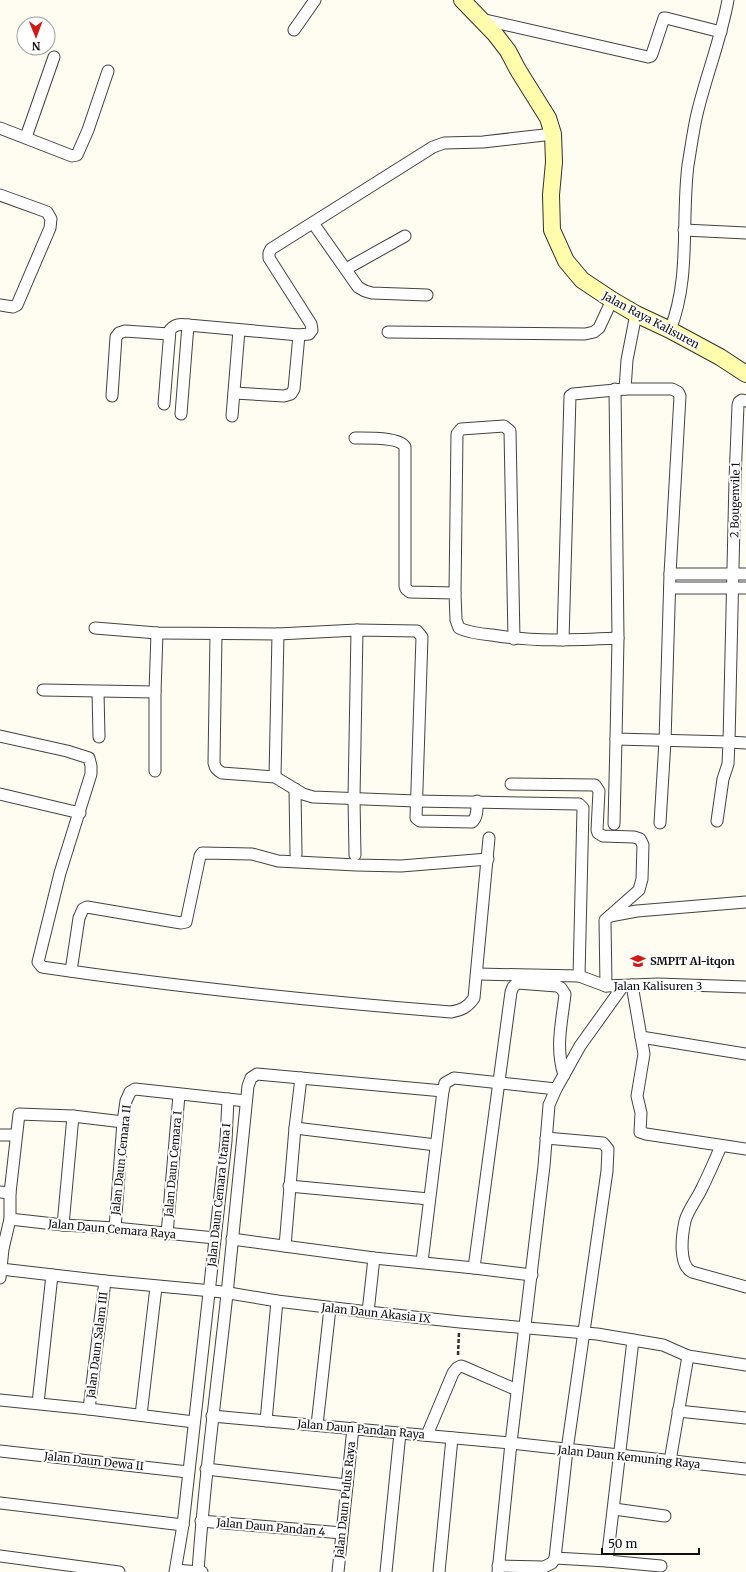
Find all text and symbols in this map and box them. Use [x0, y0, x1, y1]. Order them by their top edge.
north arrow [16, 16, 56, 56]
text: N [31, 39, 41, 53]
street label: Jalan Raya Kalisuren [599, 288, 703, 352]
street label: 2 Bougenvile 1 [727, 462, 743, 538]
school or university icon: SMPIT Al-itqon [629, 952, 647, 970]
place label: SMPIT Al-itqon [650, 954, 735, 968]
street label: Jalan Kalisuren 3 [613, 979, 702, 993]
street label: Jalan Daun Cemara II [108, 1104, 134, 1217]
street label: Jalan Daun Cemara I [161, 1110, 185, 1219]
street label: Jalan Daun Cemara Utama I [204, 1122, 234, 1269]
street label: Jalan Daun Cemara Raya [46, 1216, 177, 1242]
street label: Jalan Daun Salam III [83, 1291, 111, 1400]
street label: Jalan Daun Akasia IX [320, 1300, 431, 1326]
street label: Jalan Daun Pandan Raya [296, 1416, 425, 1442]
street label: Jalan Daun Pulus Raya [332, 1441, 358, 1560]
street label: Jalan Daun Kemuning Raya [556, 1442, 701, 1471]
street label: Jalan Daun Dewa II [43, 1449, 144, 1473]
street label: Jalan Daun Pandan 4 [215, 1515, 326, 1539]
scale bar [602, 1530, 699, 1556]
text: 50 m [608, 1536, 637, 1551]

